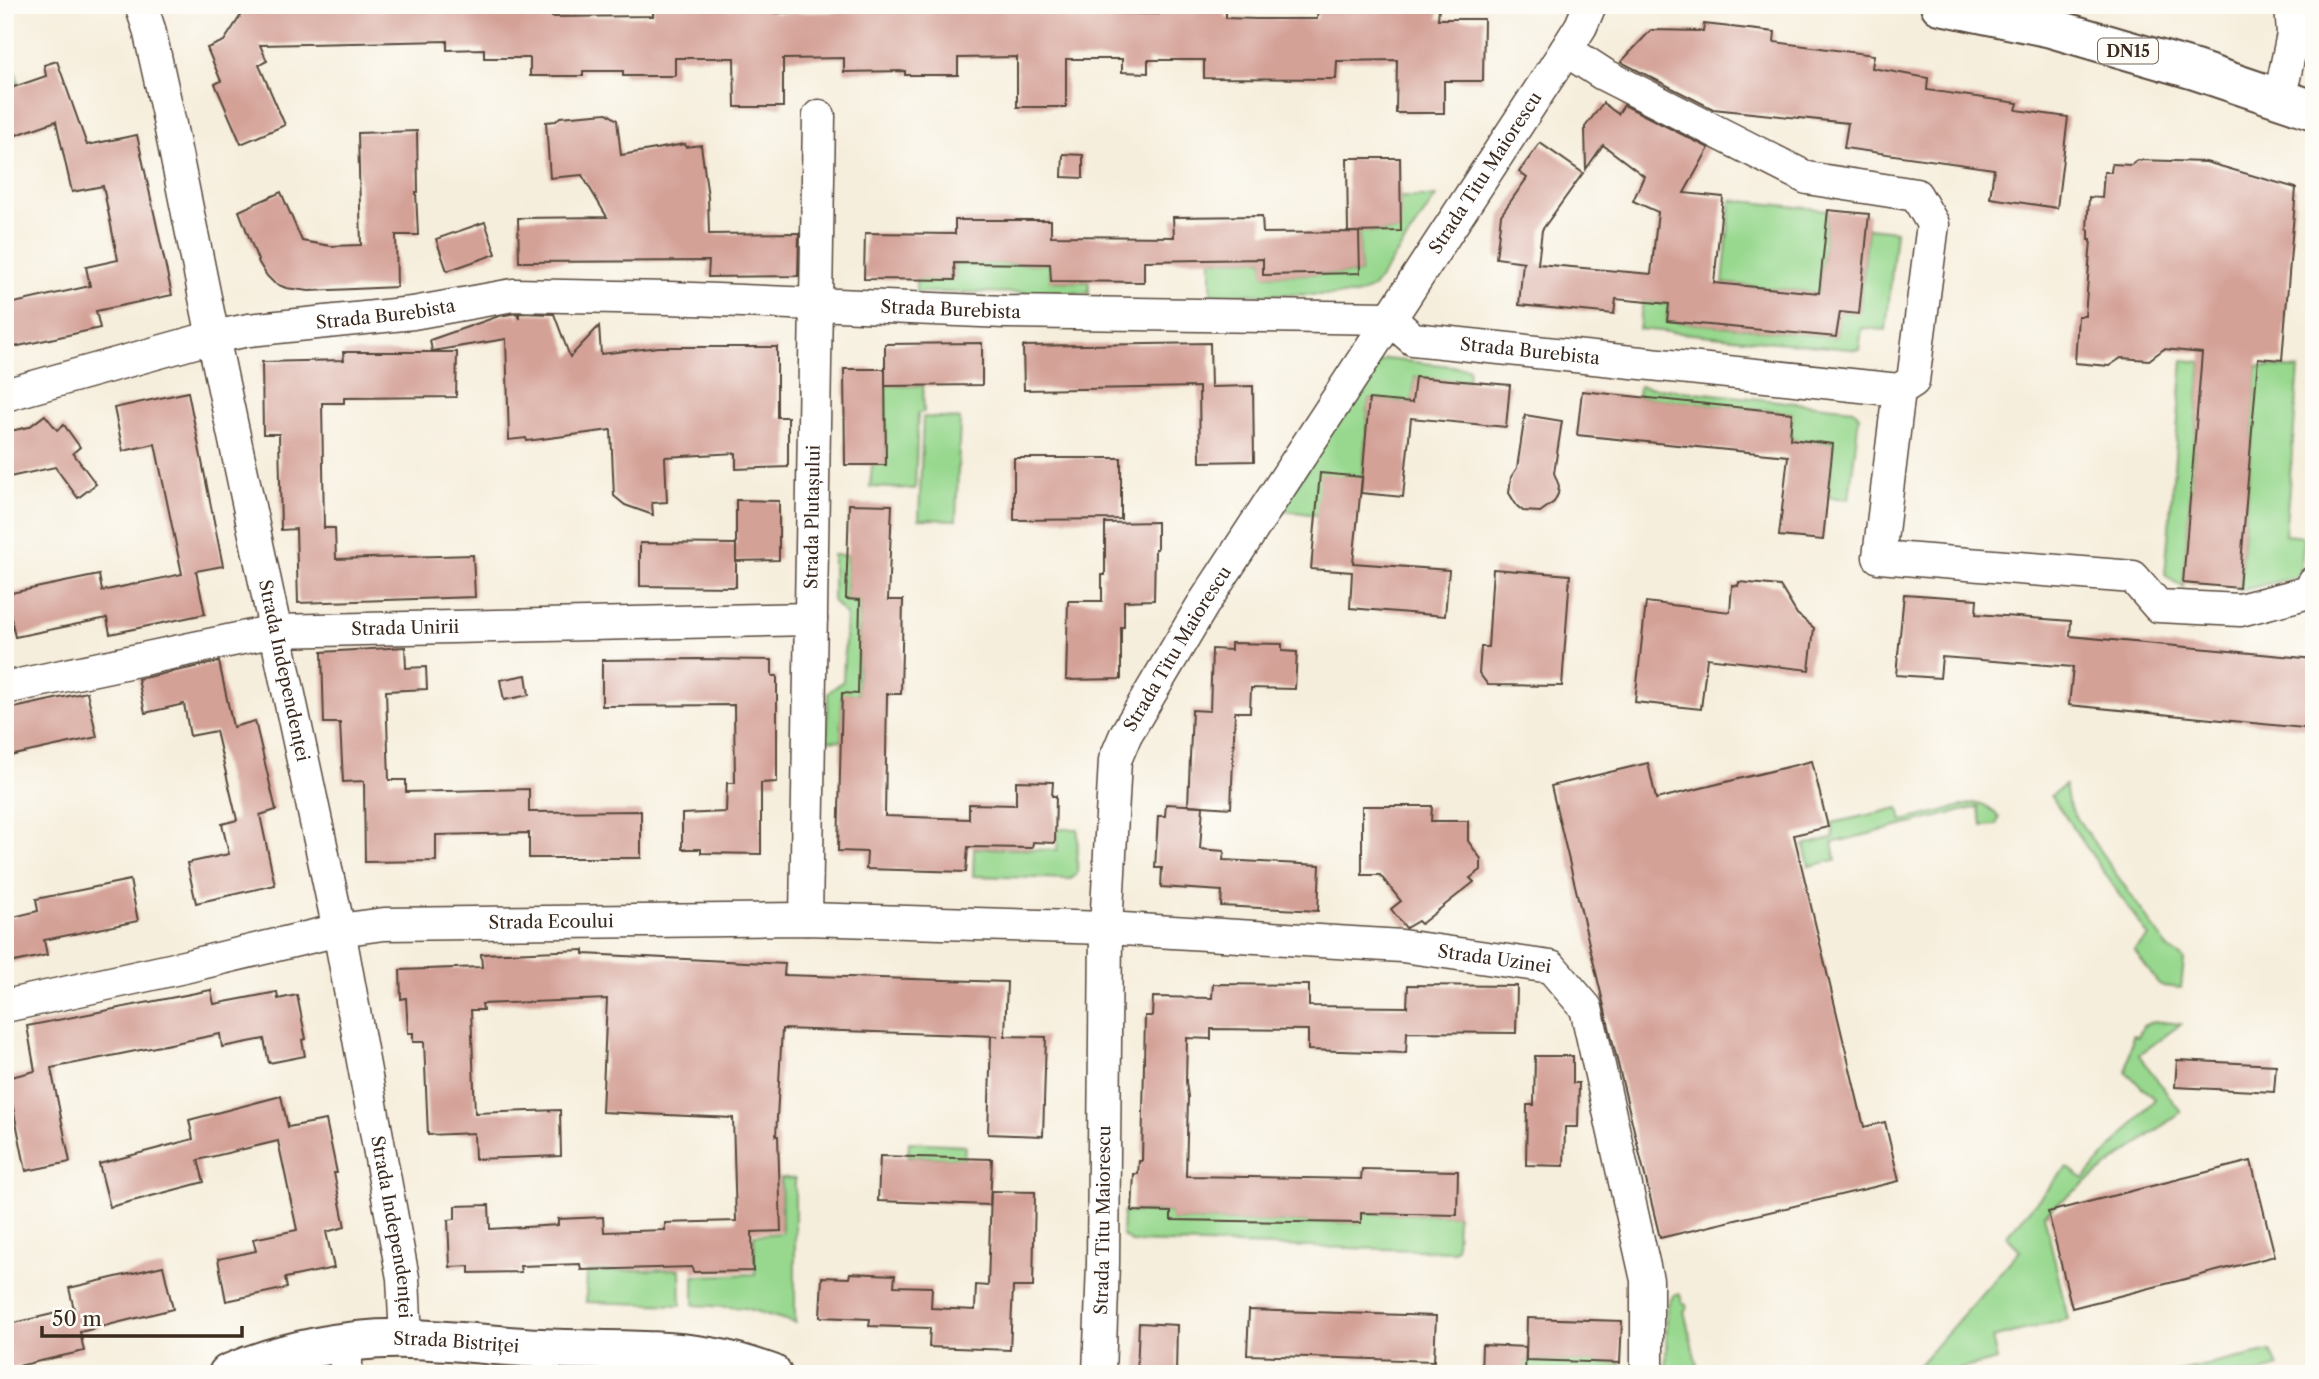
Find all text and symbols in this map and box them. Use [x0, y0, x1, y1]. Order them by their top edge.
road number: DN15 [2098, 38, 2158, 64]
street label: Strada Titu Maiorescu [1424, 88, 1547, 258]
street label: Strada Burebista [315, 295, 457, 334]
street label: Strada Burebista [880, 296, 1021, 323]
street label: Strada Burebista [1459, 333, 1601, 370]
street label: Strada Plutașului [800, 444, 825, 589]
street label: Strada Titu Maiorescu [1119, 562, 1236, 736]
street label: Strada Independenței [254, 578, 314, 764]
street label: Strada Unirii [351, 616, 460, 640]
street label: Strada Ecoului [488, 910, 614, 934]
street label: Strada Uzinei [1436, 940, 1553, 978]
street label: Strada Titu Maiorescu [1090, 1125, 1115, 1315]
street label: Strada Independenței [366, 1134, 416, 1320]
scale bar [42, 1295, 242, 1339]
text: 50 m [52, 1306, 102, 1331]
street label: Strada Bistriței [393, 1328, 521, 1358]

